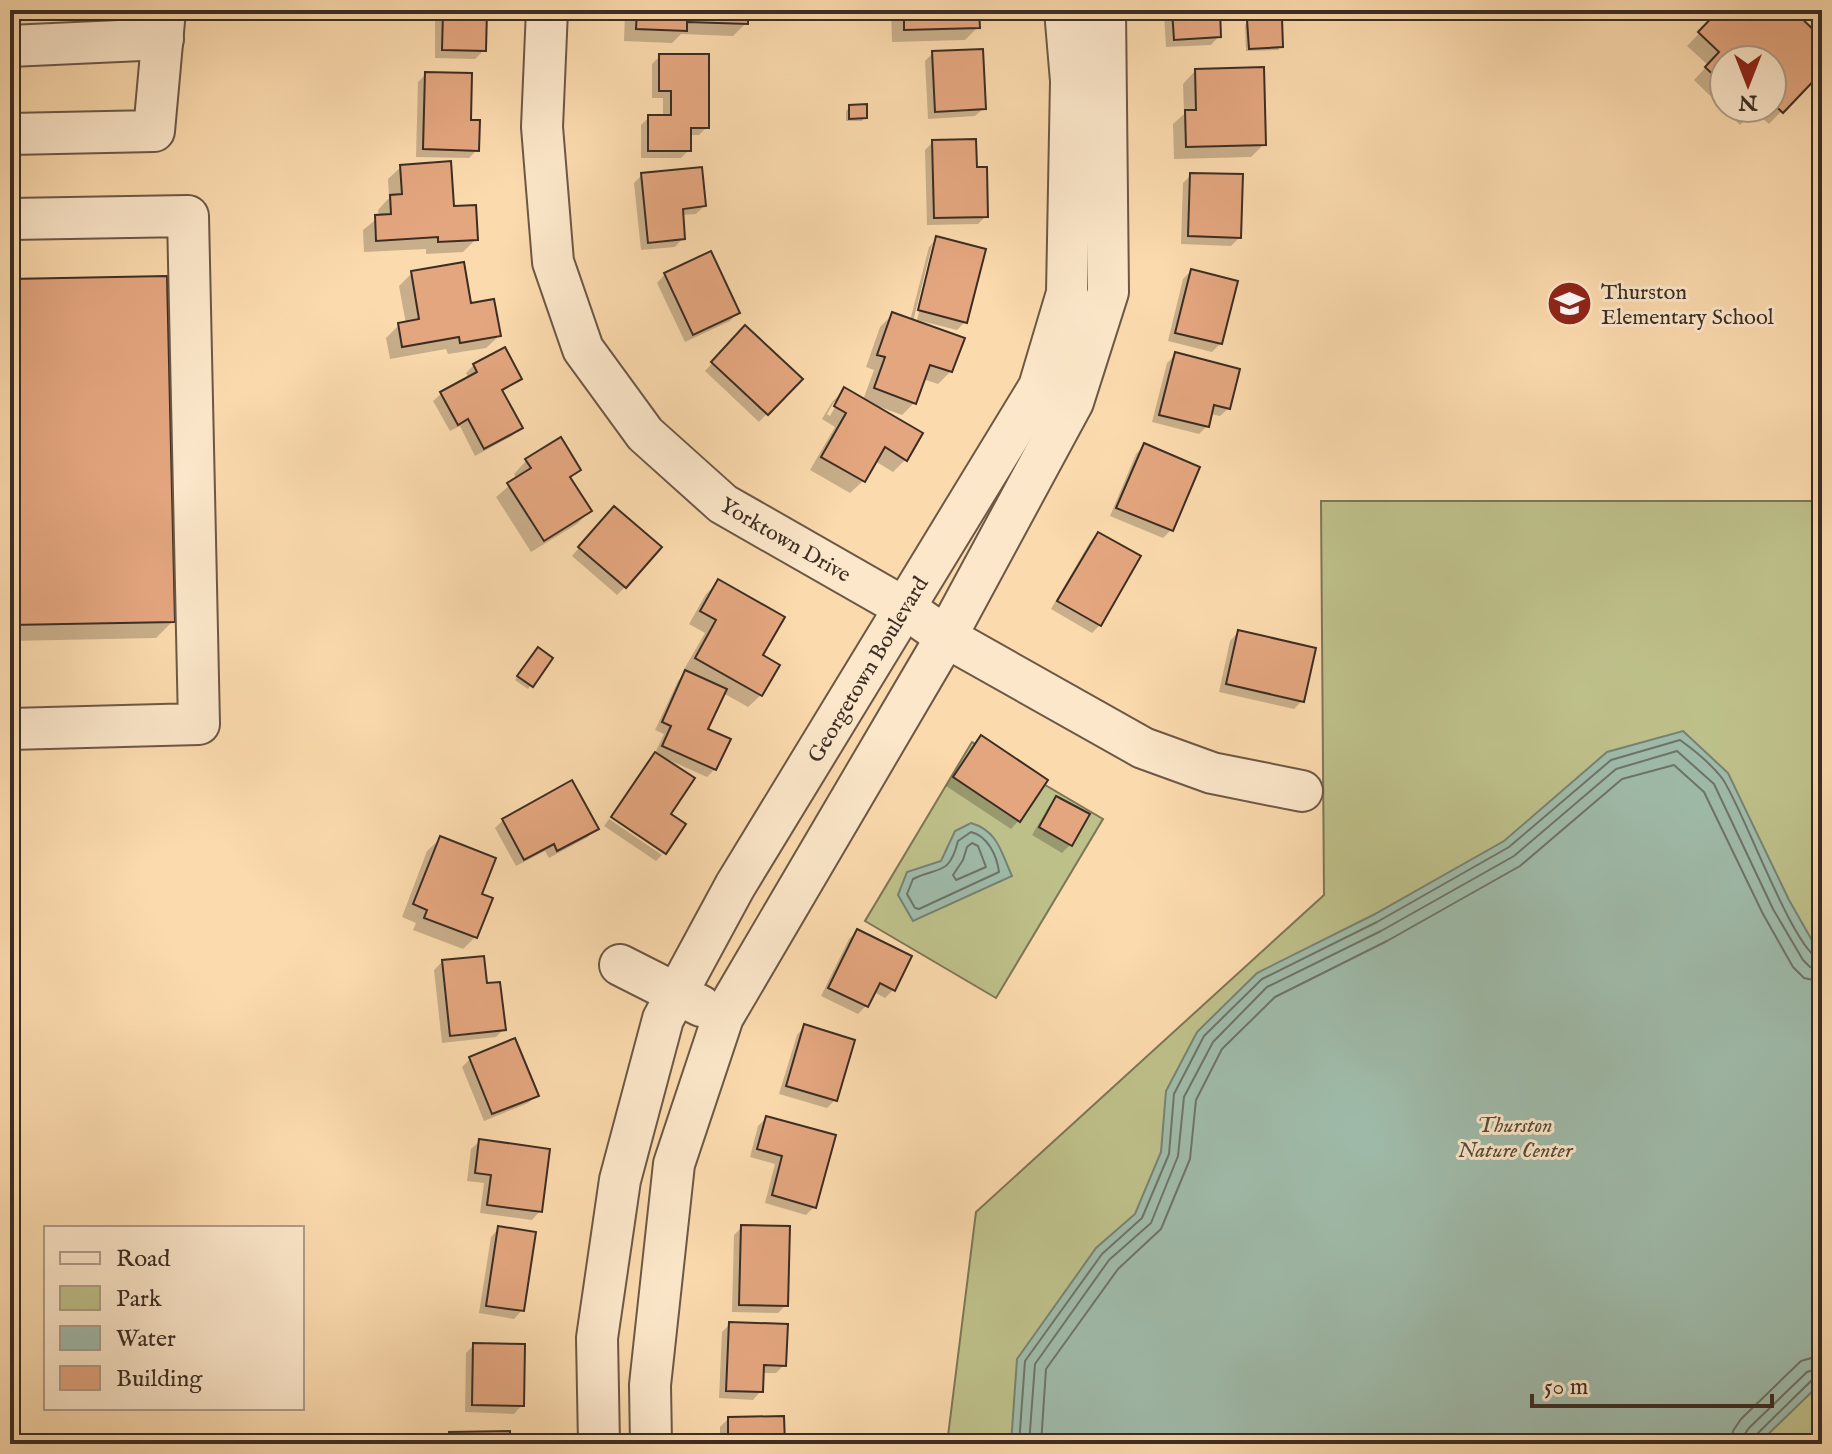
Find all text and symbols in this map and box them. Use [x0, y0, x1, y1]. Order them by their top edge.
north arrow [1708, 44, 1788, 124]
text: N [1738, 88, 1759, 116]
place label: Thurston Elementary School [1601, 279, 1774, 332]
school or university icon: Thurston Elementary School [1546, 280, 1594, 328]
street label: Yorktown Drive [715, 492, 855, 589]
street label: Georgetown Boulevard [802, 572, 936, 768]
park label: Thurston Nature Center [1458, 1112, 1574, 1165]
legend [44, 1226, 304, 1410]
text: Road [116, 1244, 170, 1275]
text: Park [116, 1284, 162, 1315]
text: Water [116, 1324, 176, 1355]
scale bar [1532, 1358, 1772, 1408]
text: Building [116, 1364, 203, 1395]
text: 50 m [1544, 1372, 1588, 1403]

